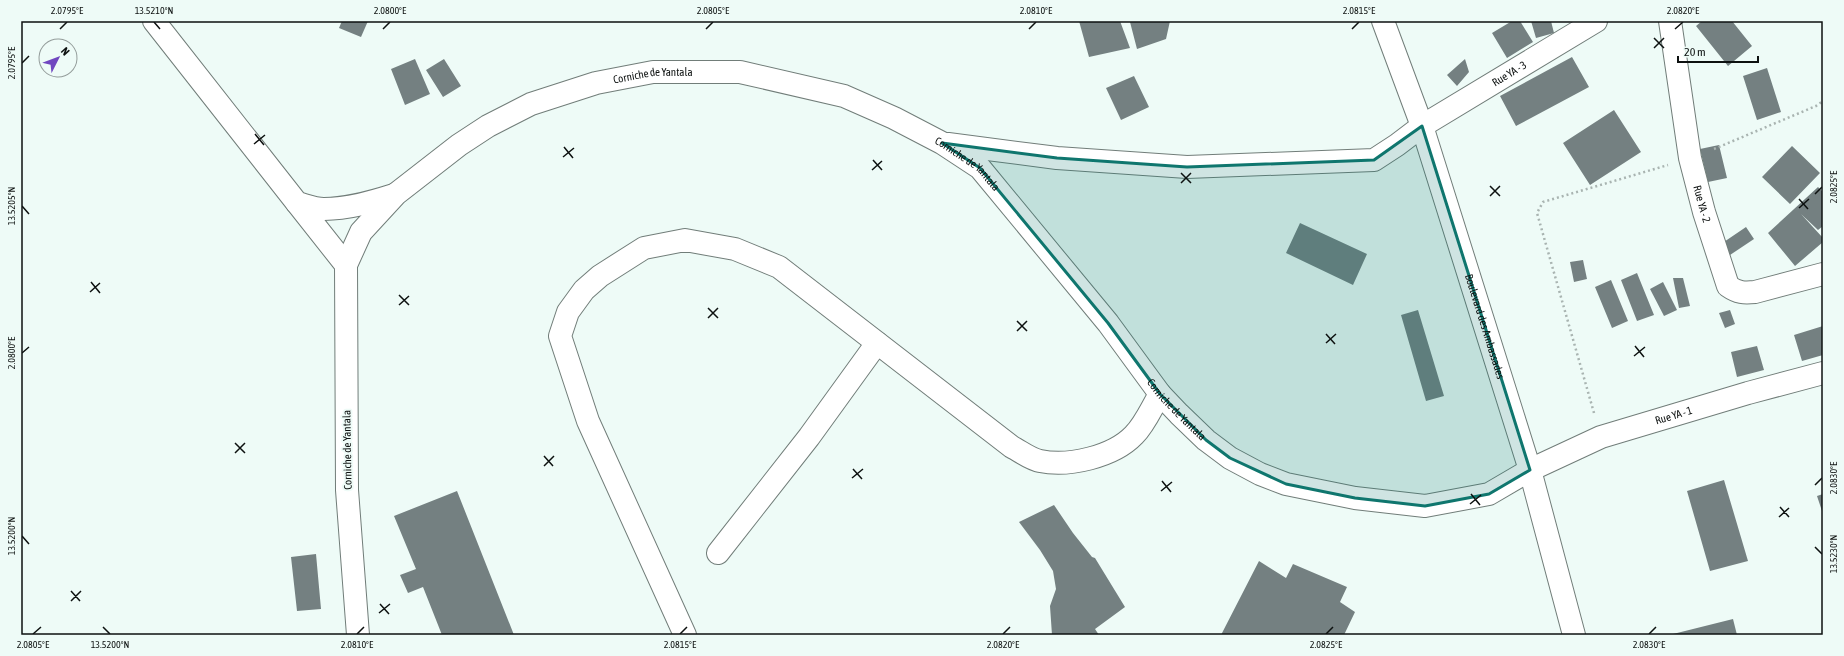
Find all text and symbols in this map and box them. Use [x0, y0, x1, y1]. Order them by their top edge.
text: 2.0795°E [51, 5, 84, 16]
text: 13.5210°N [135, 5, 173, 16]
text: 2.0800°E [374, 5, 407, 16]
text: 2.0805°E [697, 5, 730, 16]
text: 2.0810°E [1020, 5, 1053, 16]
text: 2.0815°E [1343, 5, 1376, 16]
text: 2.0820°E [1667, 5, 1700, 16]
north arrow [38, 38, 78, 78]
scale bar [1678, 38, 1758, 64]
text: N [59, 45, 72, 58]
text: 20 m [1684, 45, 1706, 59]
text: 2.0795°E [6, 46, 17, 79]
street label: Rue YA - 3 [1490, 58, 1529, 88]
street label: Corniche de Yantala [612, 66, 693, 86]
street label: Corniche de Yantala [933, 134, 1002, 193]
text: 2.0825°E [1828, 170, 1839, 203]
street label: Rue YA - 2 [1691, 184, 1713, 224]
text: 13.5205°N [6, 187, 17, 225]
street label: Boulevard des Ambassades [1463, 272, 1507, 380]
text: 2.0800°E [6, 336, 17, 369]
street label: Corniche de Yantala [1145, 376, 1208, 443]
street label: Rue YA - 1 [1654, 404, 1694, 426]
street label: Corniche de Yantala [340, 410, 354, 490]
text: 2.0830°E [1828, 461, 1839, 494]
text: 13.5200°N [6, 517, 17, 555]
text: 13.5230°N [1828, 535, 1839, 573]
text: 2.0805°E [17, 639, 50, 650]
text: 13.5200°N [91, 639, 129, 650]
text: 2.0810°E [341, 639, 374, 650]
text: 2.0815°E [664, 639, 697, 650]
text: 2.0820°E [987, 639, 1020, 650]
text: 2.0825°E [1310, 639, 1343, 650]
text: 2.0830°E [1633, 639, 1666, 650]

